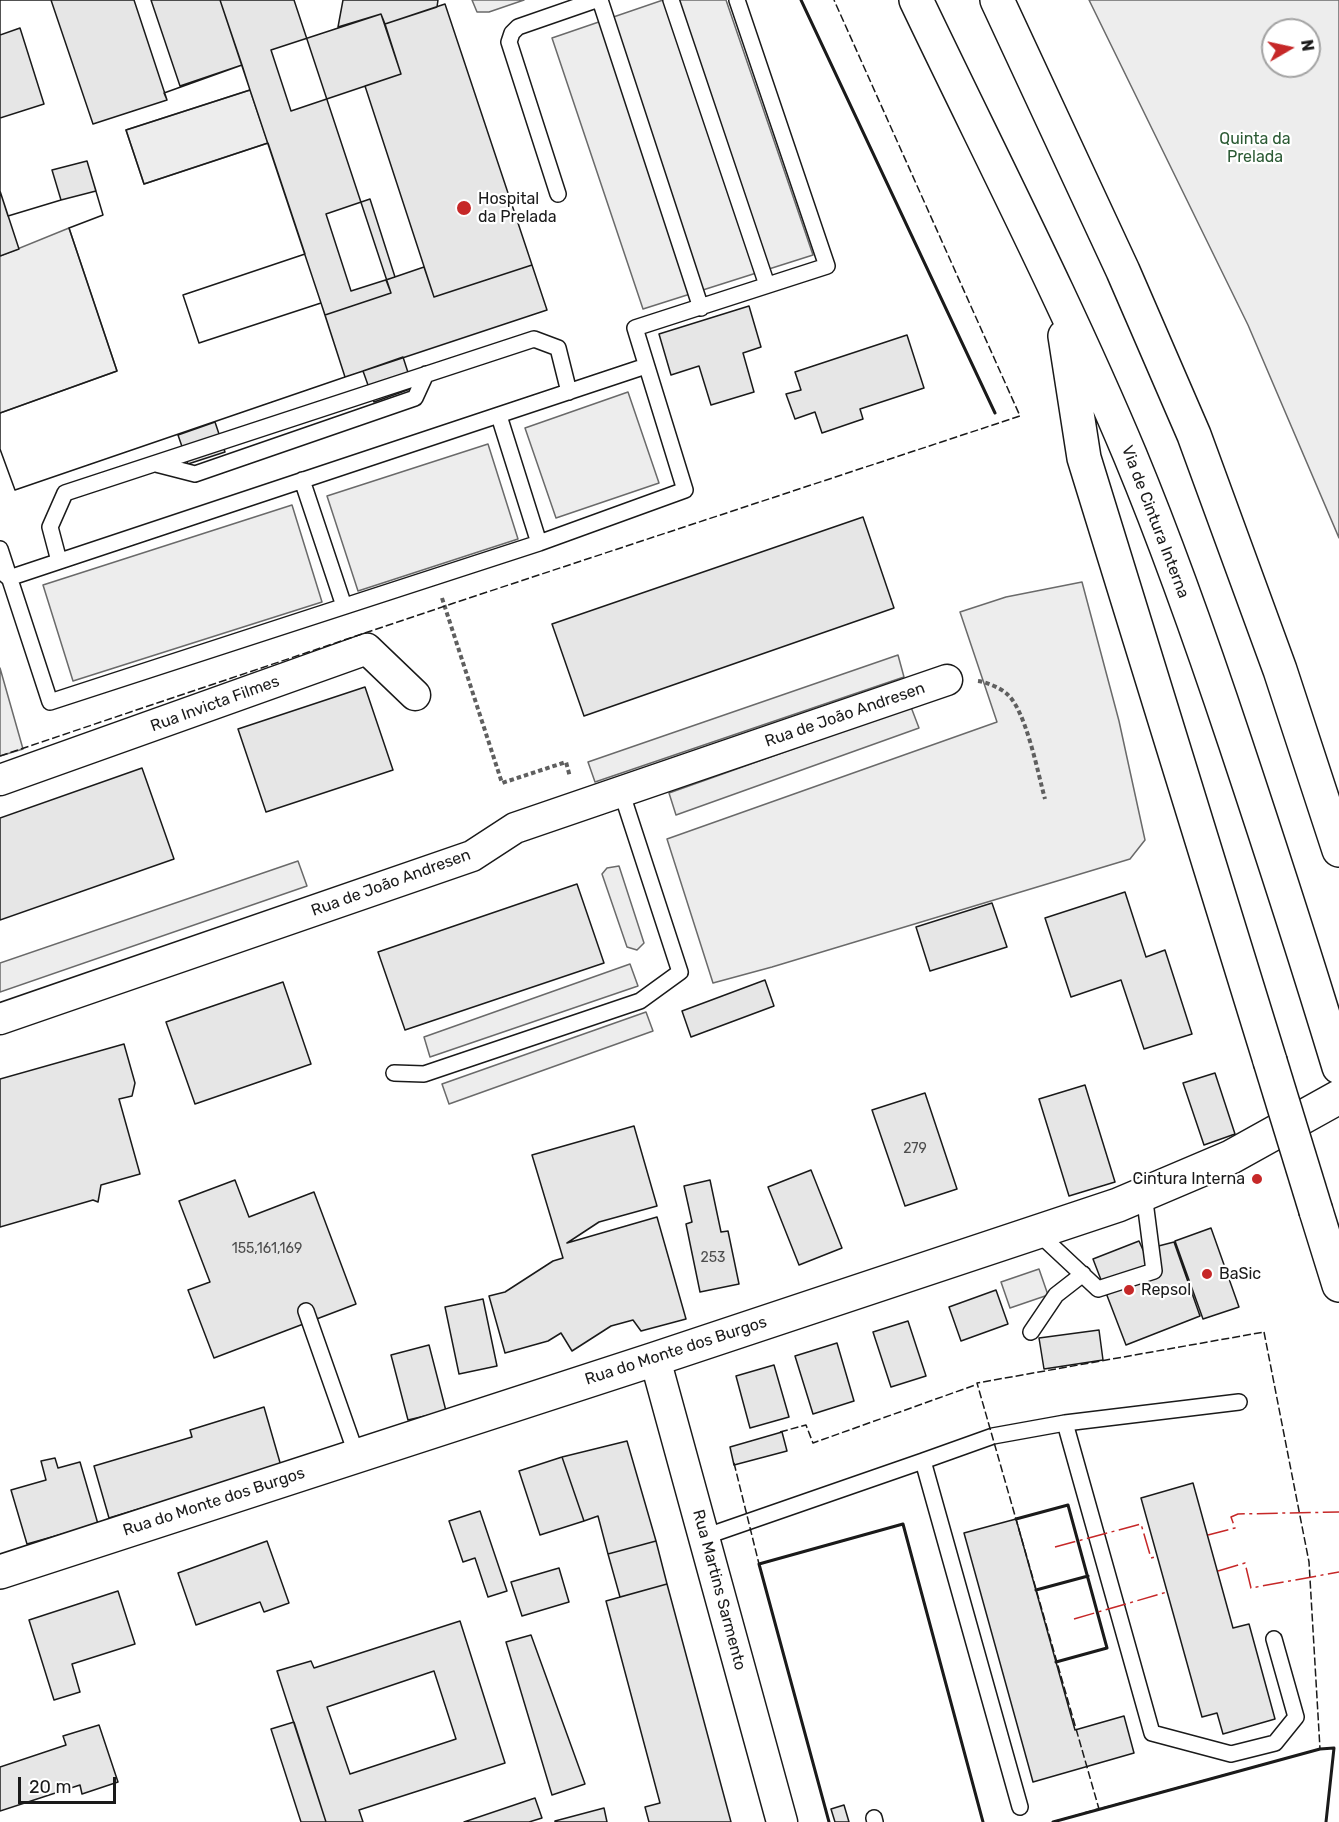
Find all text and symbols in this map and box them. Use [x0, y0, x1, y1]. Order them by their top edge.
north arrow [1261, 18, 1321, 78]
text: N [1297, 38, 1318, 53]
park label: Quinta da Prelada [1219, 129, 1291, 167]
place label: Hospital da Prelada [478, 189, 556, 227]
marker: Hospital da Prelada [455, 199, 473, 217]
street label: Via de Cintura Interna [1117, 443, 1193, 601]
street label: Rua Invicta Filmes [148, 672, 282, 736]
street label: Rua de João Andresen [762, 679, 928, 751]
street label: Rua de João Andresen [309, 845, 473, 921]
house number: 279 [903, 1141, 927, 1157]
place label: Cintura Interna [1133, 1169, 1245, 1189]
marker: Cintura Interna [1250, 1172, 1264, 1186]
house number: 155,161,169 [232, 1241, 302, 1257]
house number: 253 [701, 1250, 725, 1266]
place label: BaSic [1219, 1264, 1261, 1284]
marker: BaSic [1200, 1267, 1214, 1281]
place label: Repsol [1141, 1280, 1191, 1300]
marker: Repsol [1122, 1283, 1136, 1297]
street label: Rua do Monte dos Burgos [583, 1313, 769, 1389]
street label: Rua do Monte dos Burgos [121, 1464, 307, 1540]
street label: Rua Martins Sarmento [688, 1508, 750, 1672]
scale bar [21, 1765, 118, 1803]
text: 20 m [29, 1776, 71, 1798]

